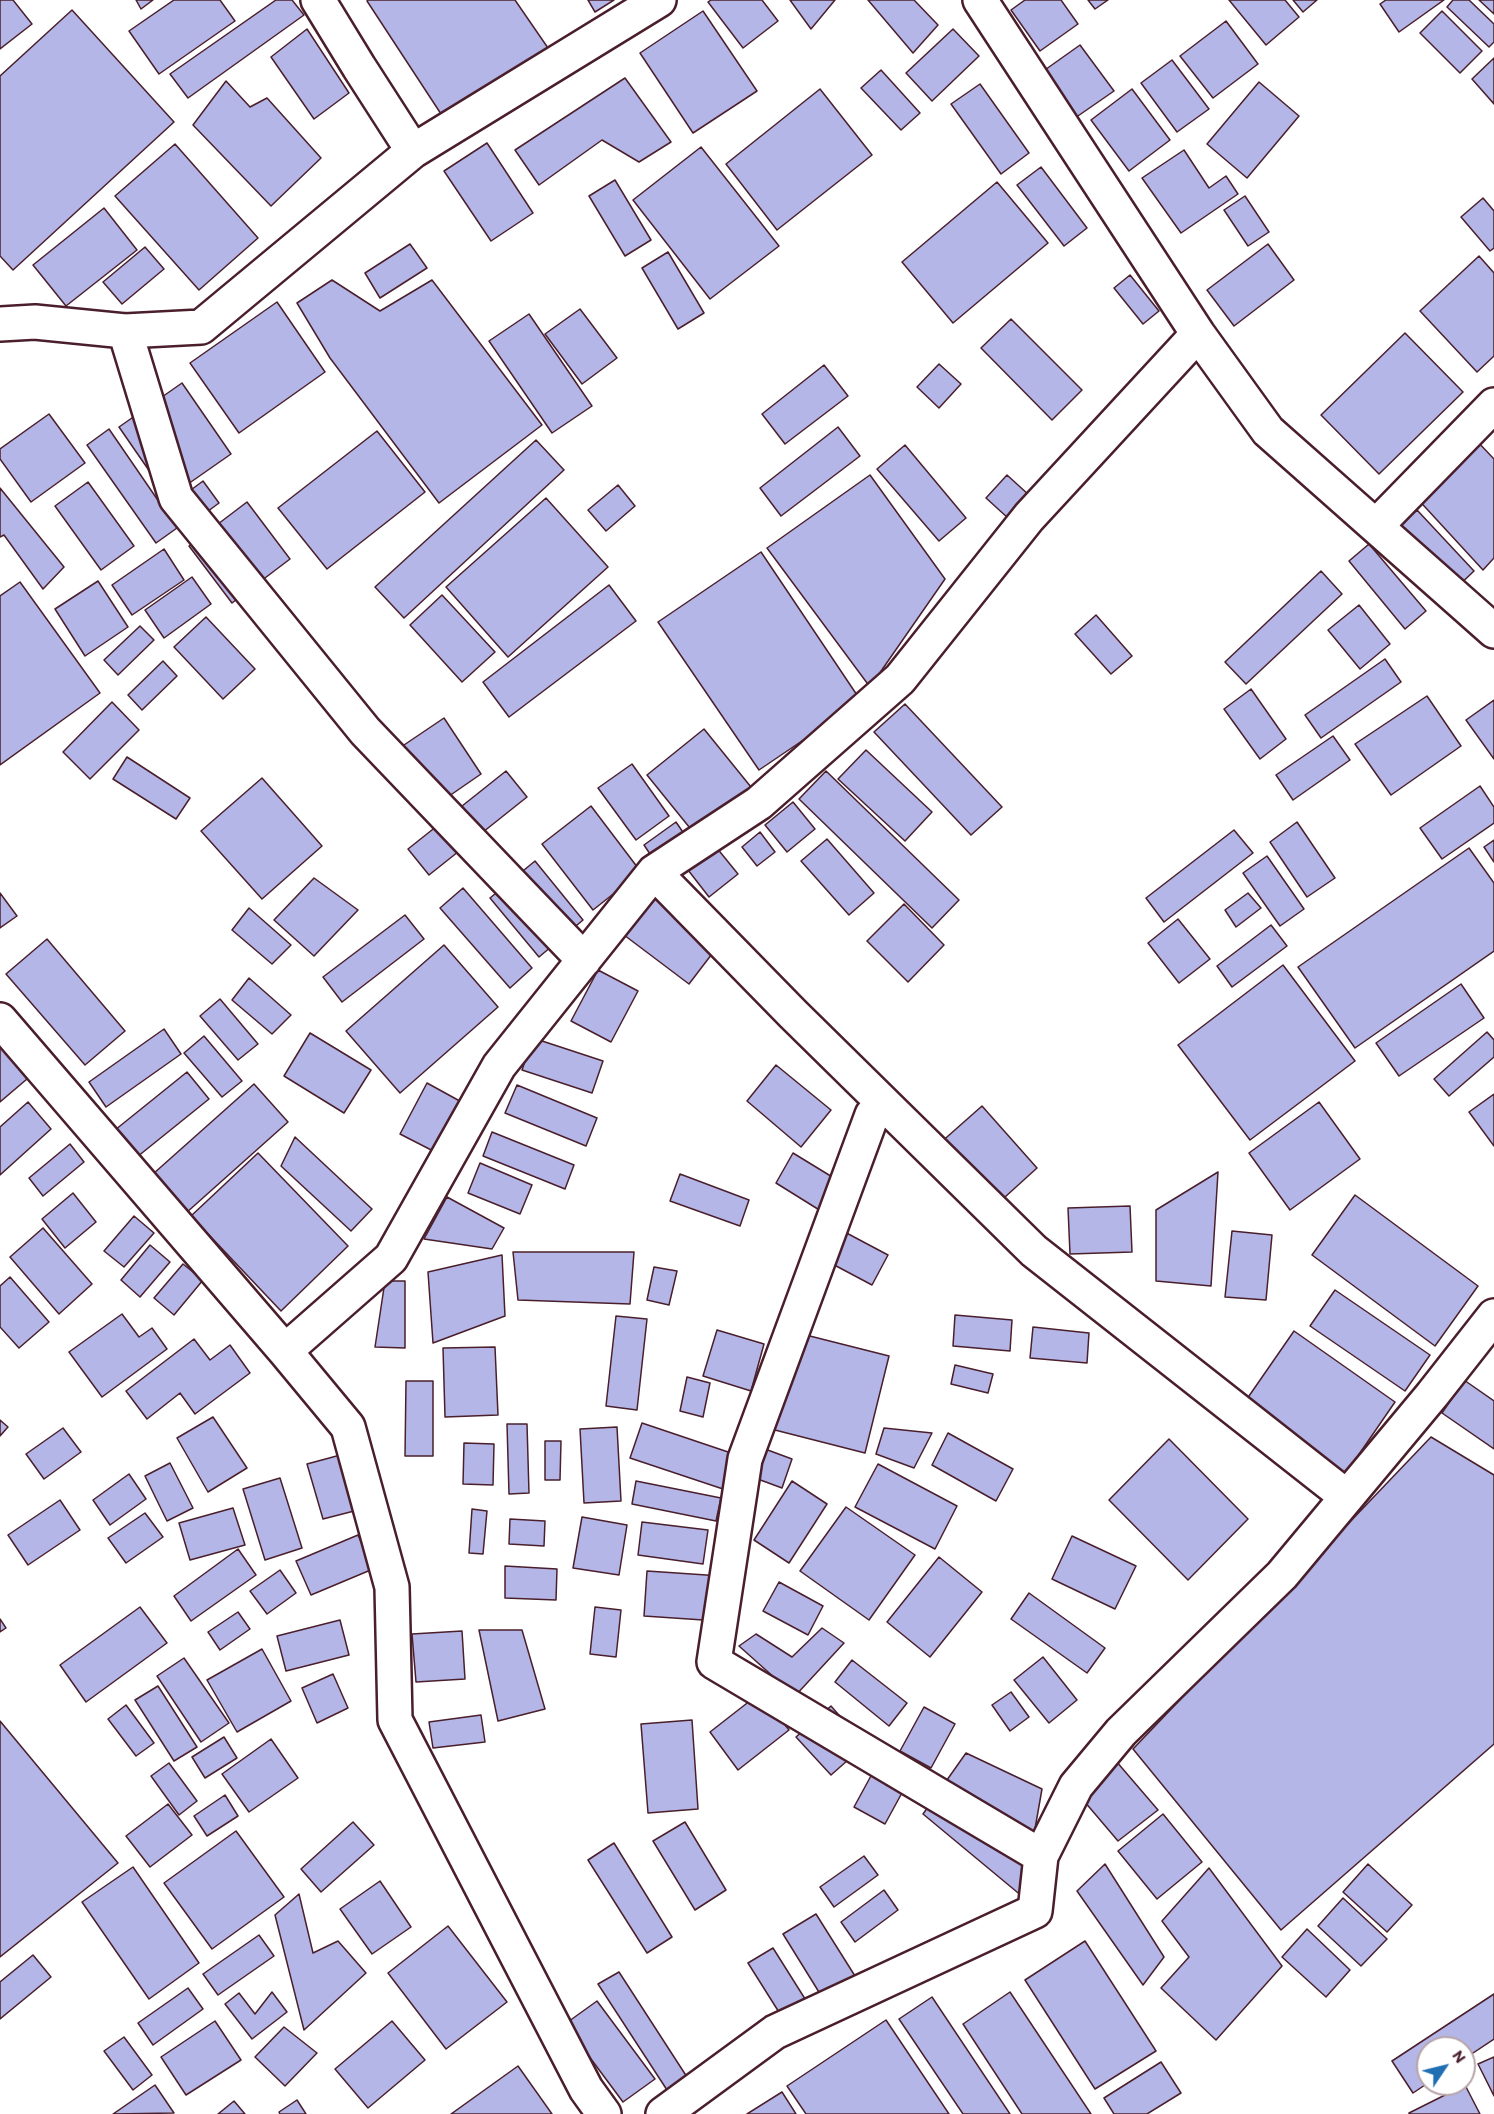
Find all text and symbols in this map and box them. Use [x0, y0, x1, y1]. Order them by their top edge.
north arrow [1416, 2036, 1476, 2096]
text: N [1449, 2047, 1470, 2066]

